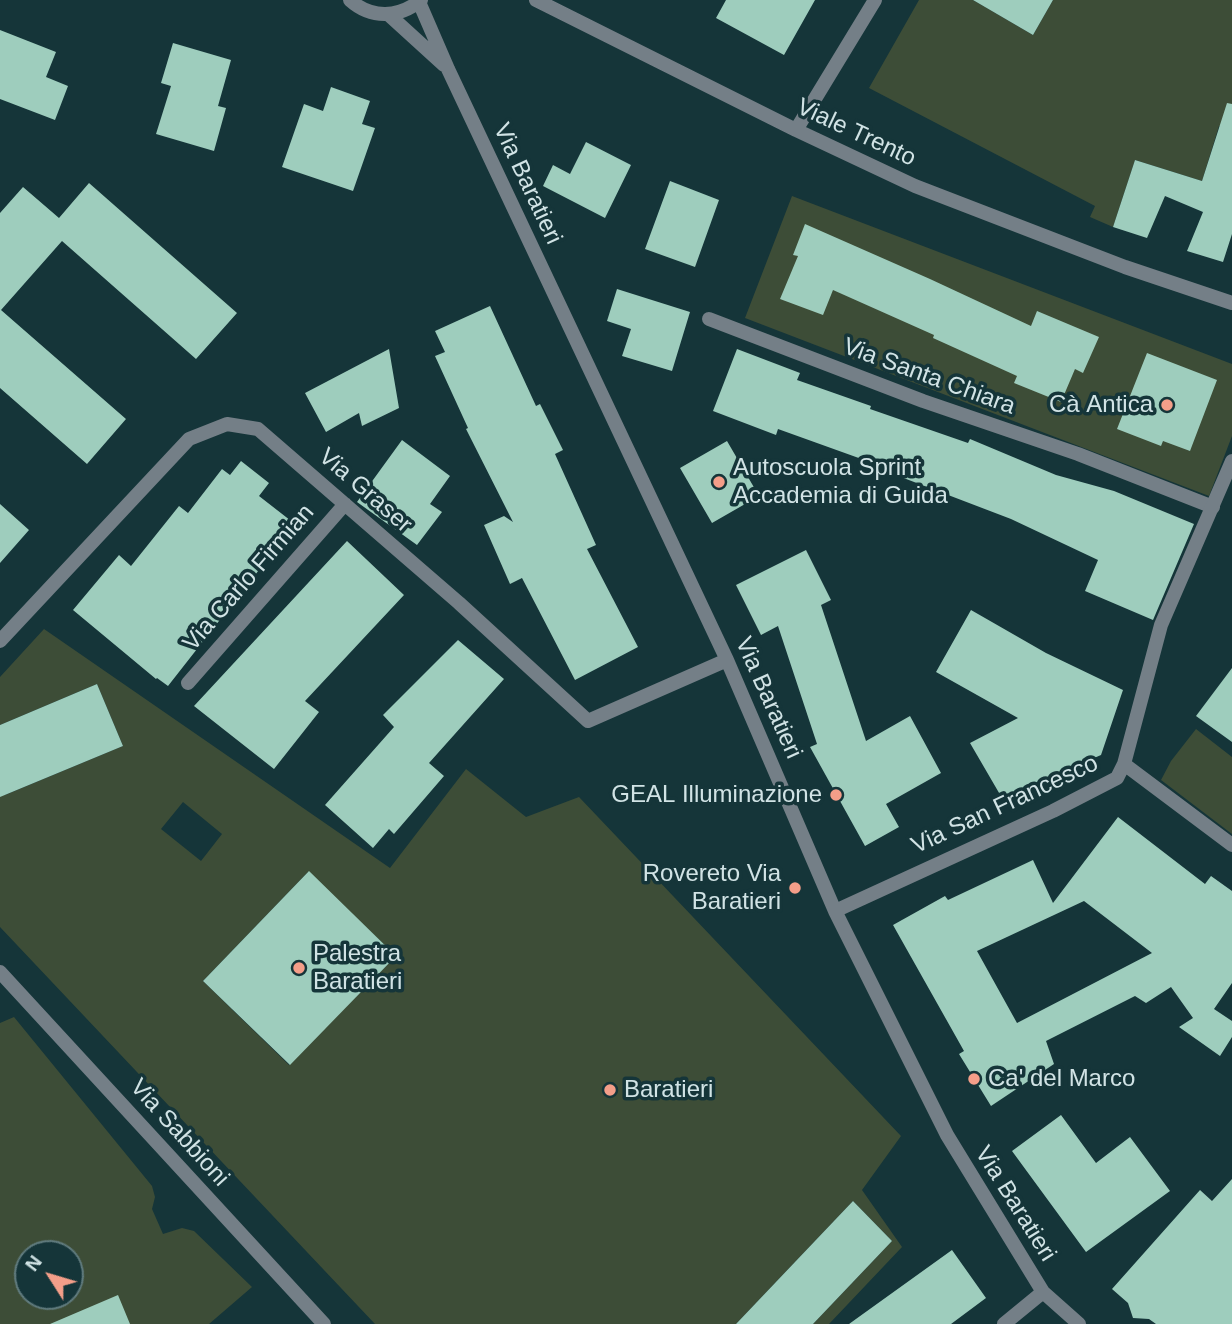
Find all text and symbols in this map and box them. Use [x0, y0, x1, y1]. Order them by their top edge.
street label: Viale Trento [792, 93, 920, 173]
street label: Via Baratieri [486, 119, 568, 249]
street label: Via Santa Chiara [839, 333, 1019, 421]
place label: Cà Antica [1049, 391, 1153, 419]
marker: Cà Antica [1159, 397, 1175, 413]
street label: Via Graser [312, 443, 418, 539]
place label: Autoscuola Sprint Accademia di Guida [733, 454, 948, 510]
marker: Autoscuola Sprint Accademia di Guida [711, 474, 727, 490]
street label: Via Carlo Firmian [177, 499, 321, 657]
street label: Via Baratieri [728, 633, 808, 763]
street label: Via San Francesco [907, 749, 1103, 861]
place label: GEAL Illuminazione [611, 781, 822, 809]
marker: GEAL Illuminazione [828, 787, 844, 803]
place label: Rovereto Via Baratieri [643, 860, 781, 916]
marker: Rovereto Via Baratieri [787, 880, 803, 896]
place label: Palestra Baratieri [313, 940, 402, 996]
marker: Palestra Baratieri [291, 960, 307, 976]
place label: Ca' del Marco [988, 1065, 1135, 1093]
marker: Ca' del Marco [966, 1071, 982, 1087]
street label: Via Sabbioni [123, 1073, 235, 1193]
place label: Baratieri [624, 1076, 713, 1104]
marker: Baratieri [602, 1082, 618, 1098]
street label: Via Baratieri [968, 1141, 1062, 1267]
north arrow [14, 1240, 84, 1310]
text: N [21, 1251, 46, 1275]

